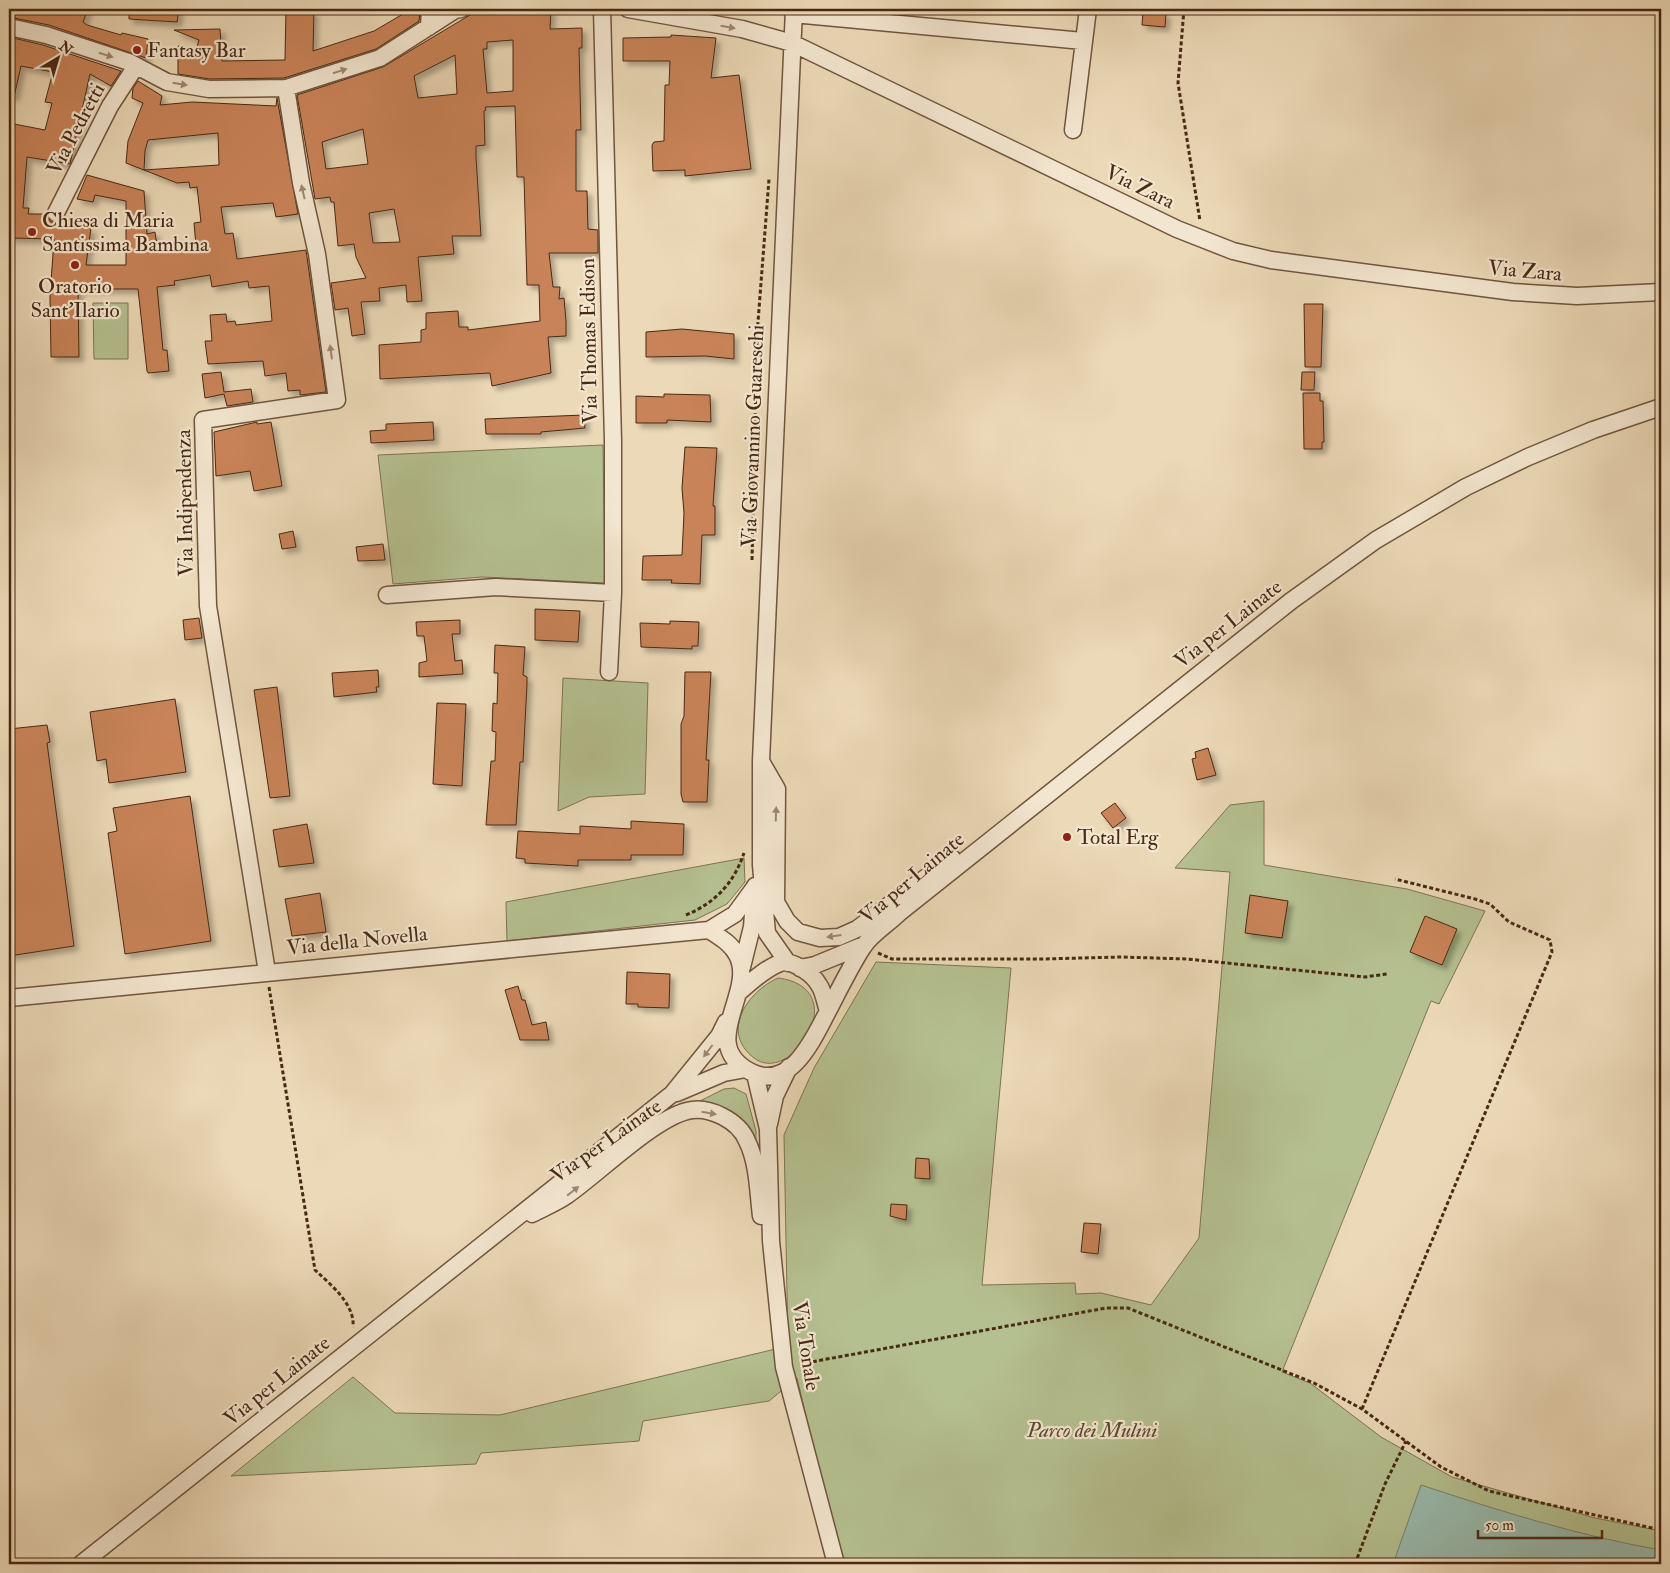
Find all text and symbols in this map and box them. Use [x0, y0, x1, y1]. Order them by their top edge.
one-way arrow [720, 23, 736, 31]
north arrow [32, 32, 82, 82]
text: N [55, 37, 76, 59]
place label: Fantasy Bar [147, 37, 246, 64]
marker: Fantasy Bar [131, 44, 143, 56]
one-way arrow [99, 51, 114, 59]
one-way arrow [332, 67, 347, 74]
street label: Via Pedretti [41, 78, 112, 179]
one-way arrow [173, 80, 189, 88]
street label: Via Zara [1101, 159, 1180, 216]
one-way arrow [299, 184, 307, 199]
place label: Chiesa di Maria Santissima Bambina [42, 207, 209, 258]
marker: Chiesa di Maria Santissima Bambina [26, 226, 38, 238]
street label: Via Zara [1487, 254, 1564, 288]
street label: Via Thomas Edison [574, 258, 604, 424]
marker: Oratorio Sant'Ilario [69, 259, 81, 271]
place label: Oratorio Sant'Ilario [30, 273, 120, 324]
street label: Via Giovannino Guareschi [736, 324, 770, 548]
one-way arrow [326, 343, 334, 359]
street label: Via Indipendenza [170, 429, 200, 577]
street label: Via per Lainate [1169, 573, 1288, 675]
one-way arrow [772, 806, 780, 822]
place label: Total Erg [1077, 824, 1159, 851]
street label: Via per Lainate [854, 826, 970, 930]
marker: Total Erg [1061, 831, 1073, 843]
street label: Via della Novella [285, 920, 429, 962]
one-way arrow [826, 932, 842, 940]
one-way arrow [703, 1044, 713, 1058]
street label: Via per Lainate [545, 1093, 667, 1189]
one-way arrow [702, 1109, 718, 1117]
one-way arrow [566, 1185, 579, 1196]
street label: Via Tonale [786, 1299, 826, 1393]
street label: Via per Lainate [218, 1330, 336, 1432]
park label: Parco dei Mulini [1026, 1417, 1158, 1444]
scale bar [1478, 1508, 1601, 1540]
text: 50 m [1485, 1516, 1514, 1535]

